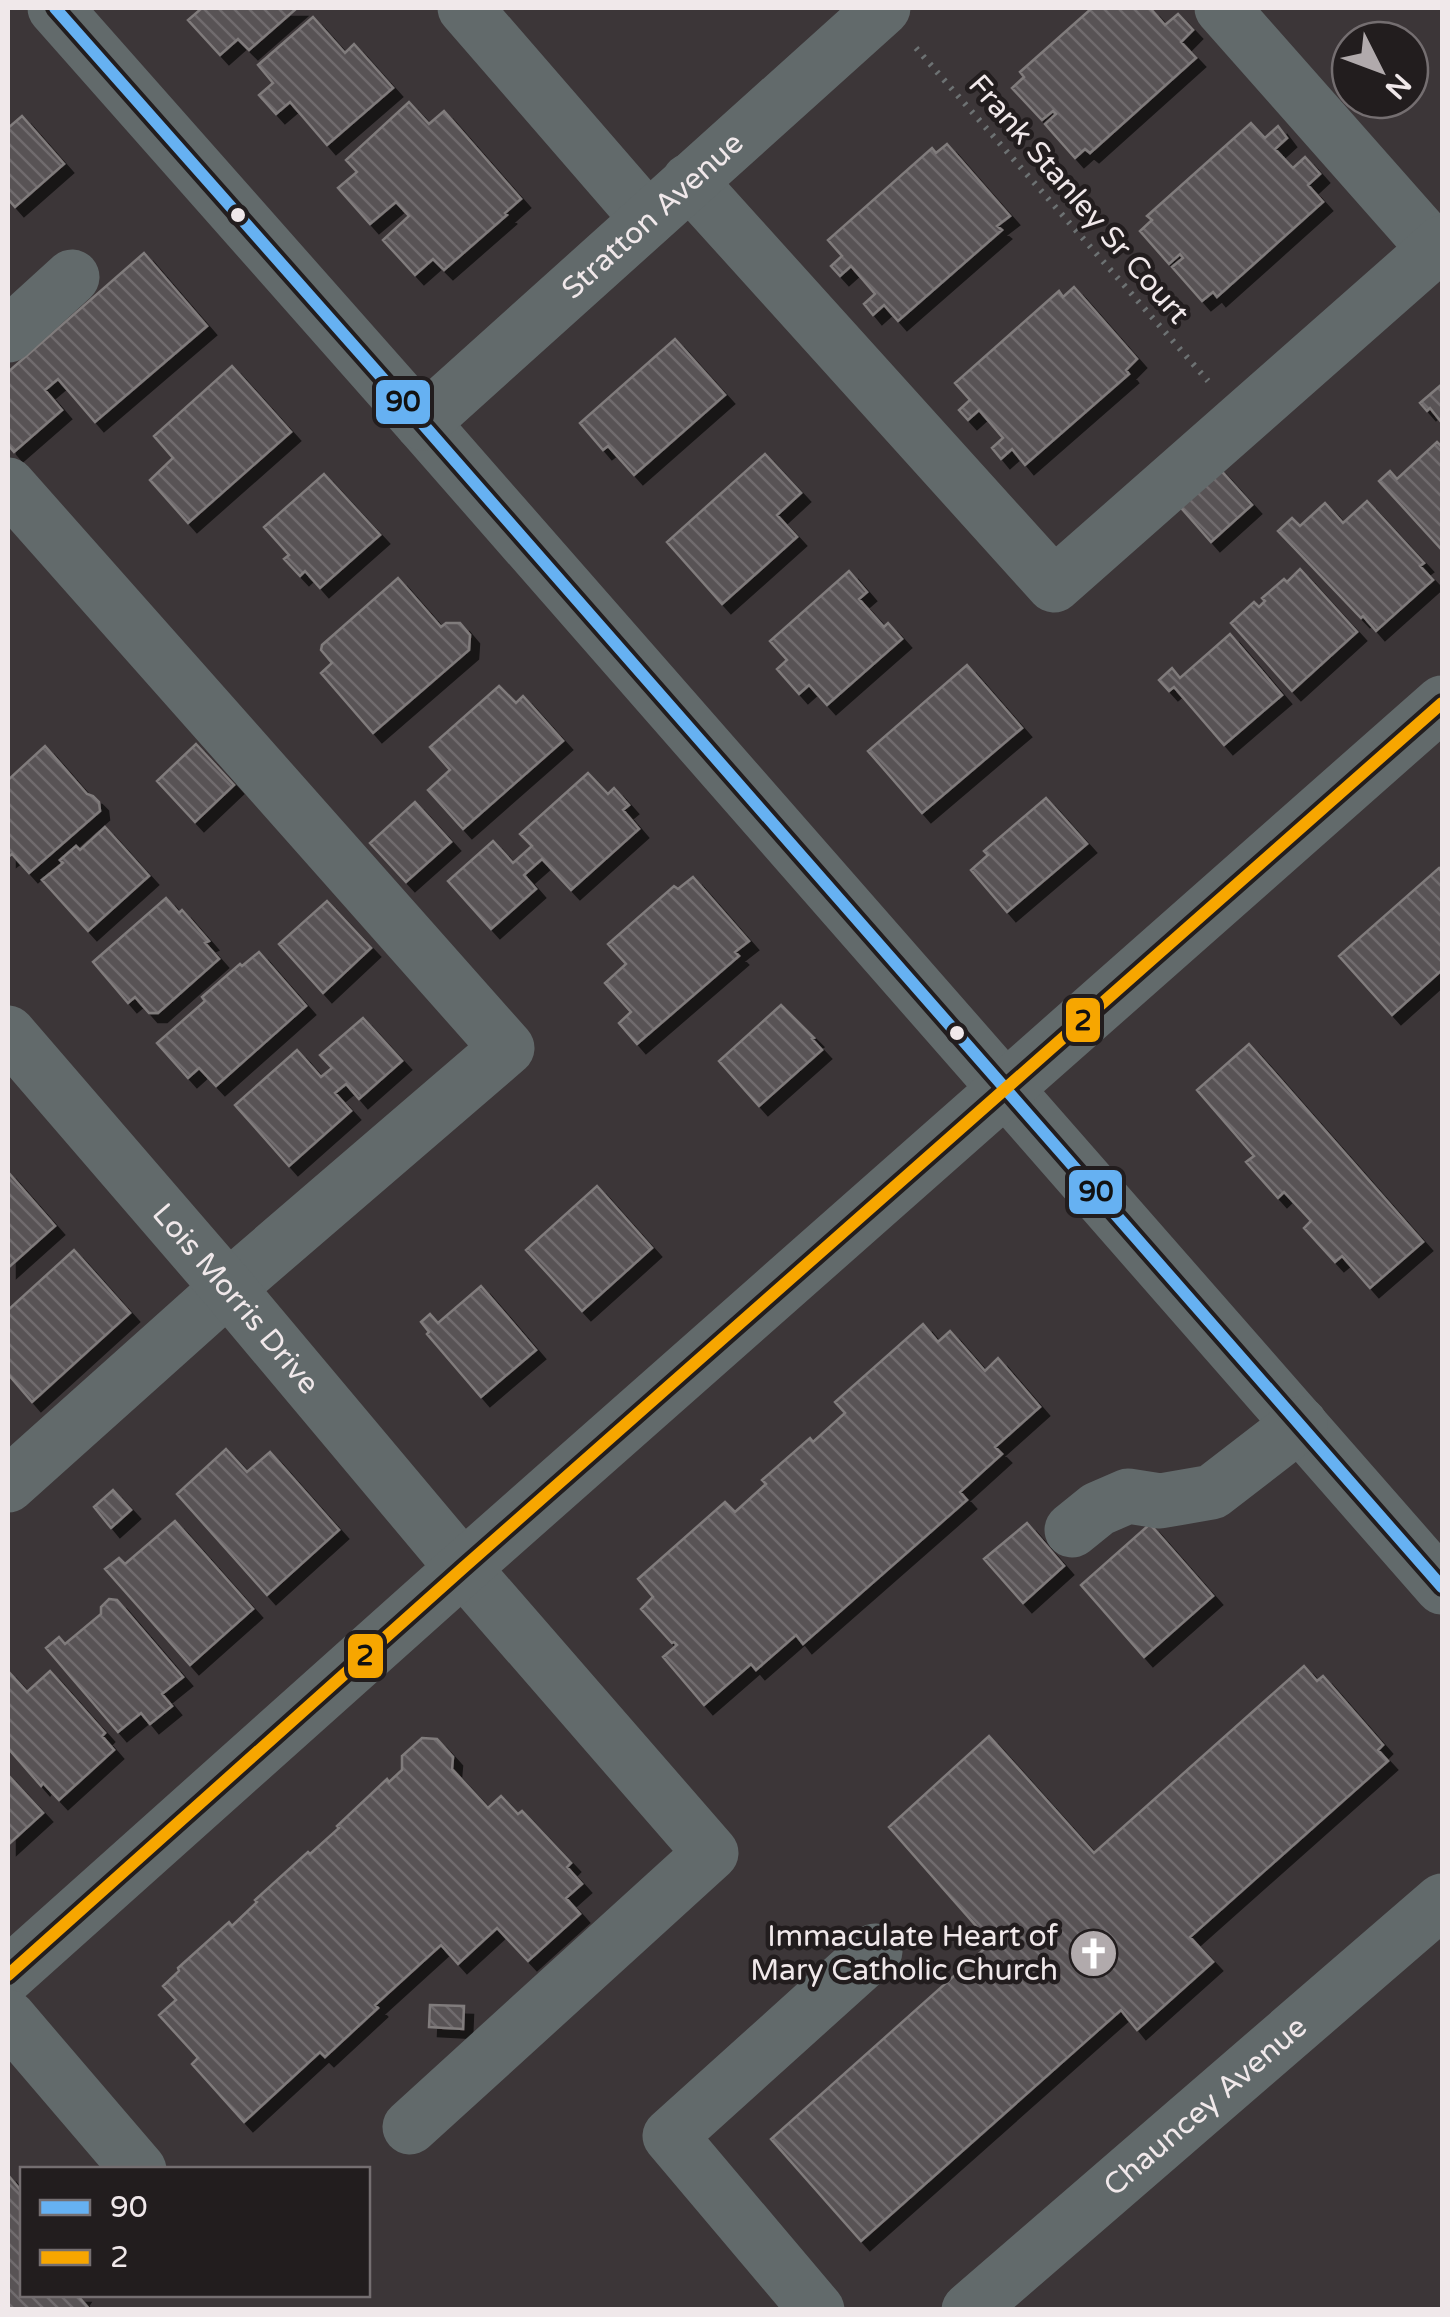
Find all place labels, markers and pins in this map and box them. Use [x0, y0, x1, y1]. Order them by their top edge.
unlabelled marker [228, 205, 248, 225]
unlabelled marker [947, 1023, 967, 1043]
place label: Immaculate Heart of Mary Catholic Church [750, 1918, 1059, 1989]
church icon: Immaculate Heart of Mary Catholic Church [1067, 1927, 1119, 1979]

